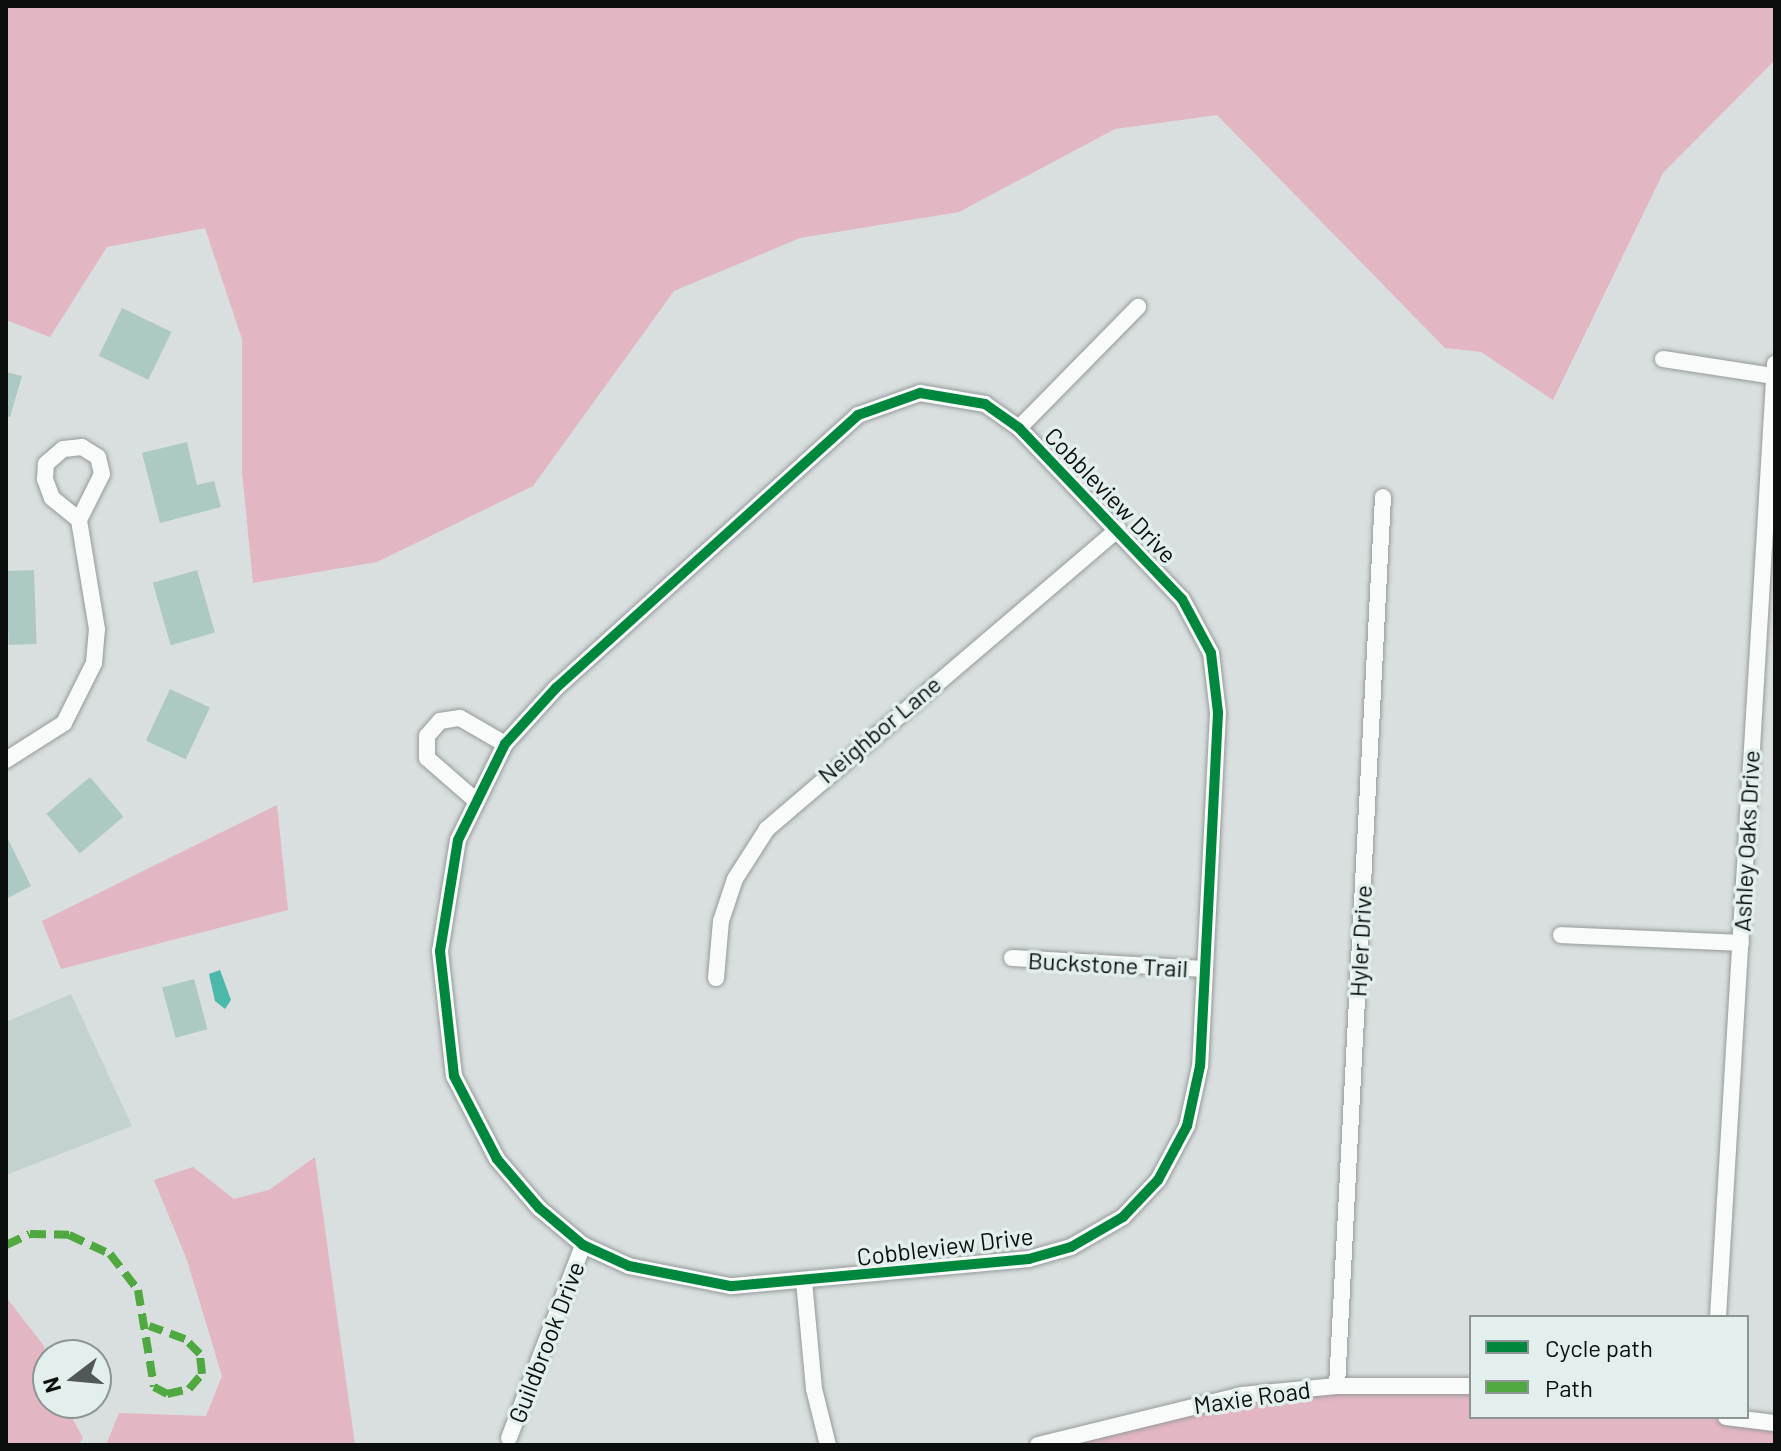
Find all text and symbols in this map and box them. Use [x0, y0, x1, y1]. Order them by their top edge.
street label: Cobbleview Drive [1039, 421, 1183, 569]
street label: Neighbor Lane [812, 669, 946, 789]
street label: Ashley Oaks Drive [1727, 750, 1765, 932]
street label: Hyler Drive [1343, 884, 1377, 998]
street label: Buckstone Trail [1027, 945, 1189, 983]
street label: Cobbleview Drive [855, 1221, 1035, 1271]
street label: Guildbrook Drive [502, 1257, 590, 1427]
legend [1469, 1315, 1749, 1419]
text: Cycle path [1545, 1333, 1653, 1362]
north arrow [32, 1339, 112, 1419]
text: Path [1545, 1373, 1593, 1402]
text: N [36, 1374, 65, 1396]
street label: Maxie Road [1192, 1375, 1312, 1419]

